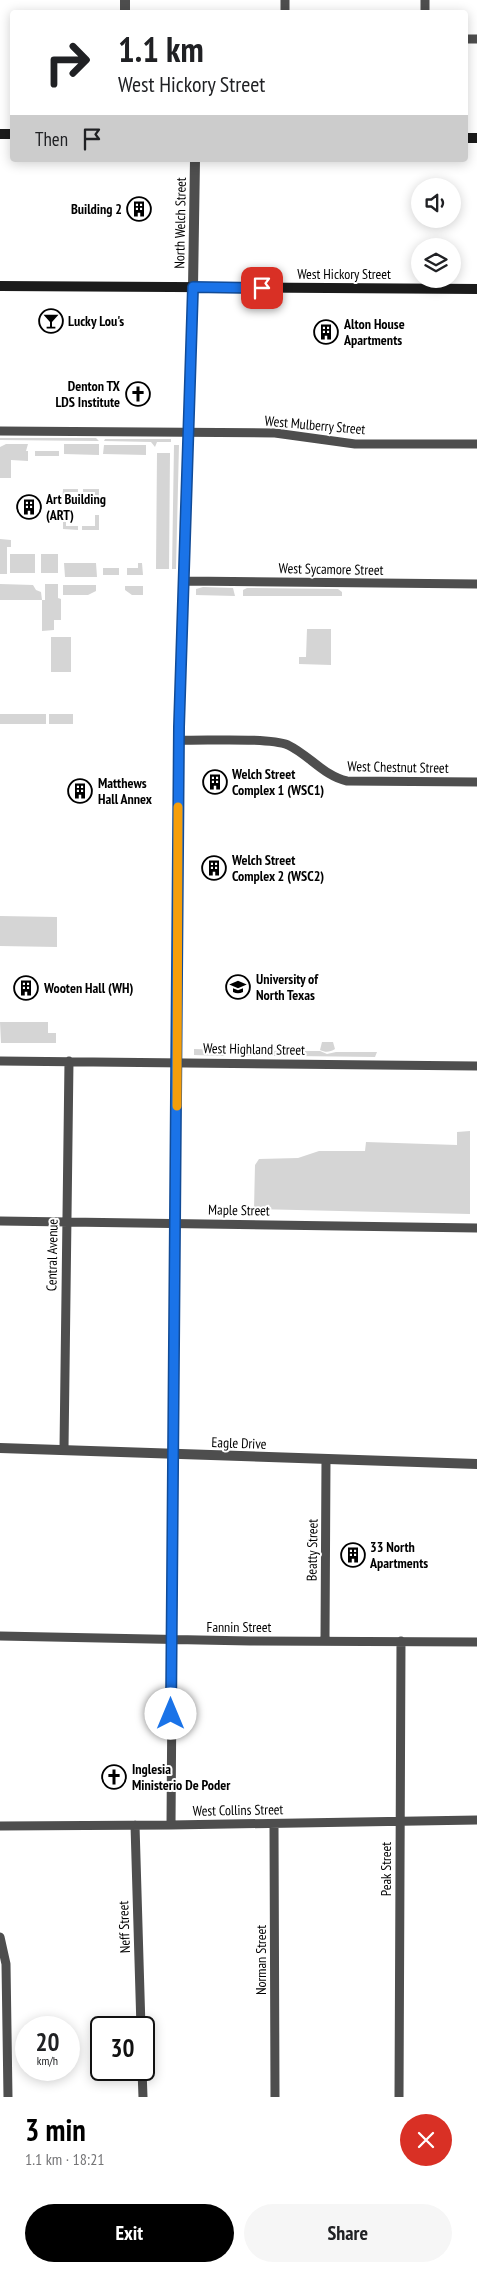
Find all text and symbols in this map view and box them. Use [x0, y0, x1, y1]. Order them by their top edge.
text: 1.1 km [118, 26, 204, 72]
icon: right [35, 30, 100, 95]
text: West Hickory Street [118, 70, 265, 98]
icon: arrive [78, 125, 106, 153]
text: Then [35, 127, 68, 151]
street label: North Welch Street [170, 177, 190, 269]
map controls [411, 178, 461, 288]
button: sound [411, 178, 461, 228]
building icon: Building 2 [126, 196, 152, 222]
place label: Building 2 [71, 200, 122, 218]
button: layers [411, 238, 461, 288]
street label: West Hickory Street [297, 265, 391, 283]
pin [241, 267, 283, 309]
icon: arrive [248, 274, 276, 302]
bar icon: Lucky Lou's [38, 308, 64, 334]
place label: Lucky Lou's [68, 312, 124, 330]
place label: Alton House Apartments [343, 315, 405, 349]
building icon: Alton House Apartments [313, 319, 339, 345]
place label: Denton TX LDS Institute [55, 377, 121, 411]
church icon: Denton TX LDS Institute [125, 381, 151, 407]
street label: West Mulberry Street [264, 412, 366, 438]
place label: Art Building (ART) [45, 490, 106, 524]
building icon: Art Building (ART) [16, 494, 42, 520]
street label: West Sycamore Street [278, 559, 384, 579]
street label: West Chestnut Street [347, 757, 449, 777]
place label: Welch Street Complex 1 (WSC1) [231, 765, 324, 799]
building icon: Welch Street Complex 1 (WSC1) [202, 769, 228, 795]
place label: Matthews Hall Annex [98, 774, 153, 808]
building icon: Matthews Hall Annex [67, 778, 93, 804]
place label: Welch Street Complex 2 (WSC2) [231, 851, 324, 885]
building icon: Welch Street Complex 2 (WSC2) [201, 855, 227, 881]
place label: University of North Texas [256, 970, 319, 1004]
school or university icon: University of North Texas [225, 974, 251, 1000]
building icon: Wooten Hall (WH) [13, 975, 39, 1001]
place label: Wooten Hall (WH) [43, 979, 133, 997]
street label: West Highland Street [203, 1039, 305, 1059]
street label: Maple Street [208, 1200, 270, 1220]
street label: Central Avenue [42, 1218, 62, 1291]
street label: Eagle Drive [211, 1433, 267, 1453]
street label: Beatty Street [302, 1519, 322, 1581]
place label: 33 North Apartments [369, 1538, 428, 1572]
building icon: 33 North Apartments [340, 1542, 366, 1568]
street label: Fannin Street [207, 1618, 272, 1636]
position arrow [144, 1687, 196, 1739]
place label: Inglesia Ministerio De Poder [132, 1760, 231, 1794]
church icon: Inglesia Ministerio De Poder [101, 1764, 127, 1790]
street label: West Collins Street [192, 1800, 284, 1820]
street label: Peak Street [377, 1842, 395, 1896]
street label: Neff Street [114, 1900, 134, 1954]
street label: Norman Street [252, 1925, 270, 1995]
speed limit sign: 30 [90, 2016, 155, 2081]
text: 20 [36, 2026, 59, 2058]
text: km/h [37, 2053, 58, 2068]
text: 3 min [25, 2110, 86, 2149]
button: close [400, 2114, 452, 2166]
text: 1.1 km · 18:21 [25, 2149, 105, 2169]
button: Exit [25, 2204, 234, 2262]
button: Share [244, 2204, 452, 2262]

